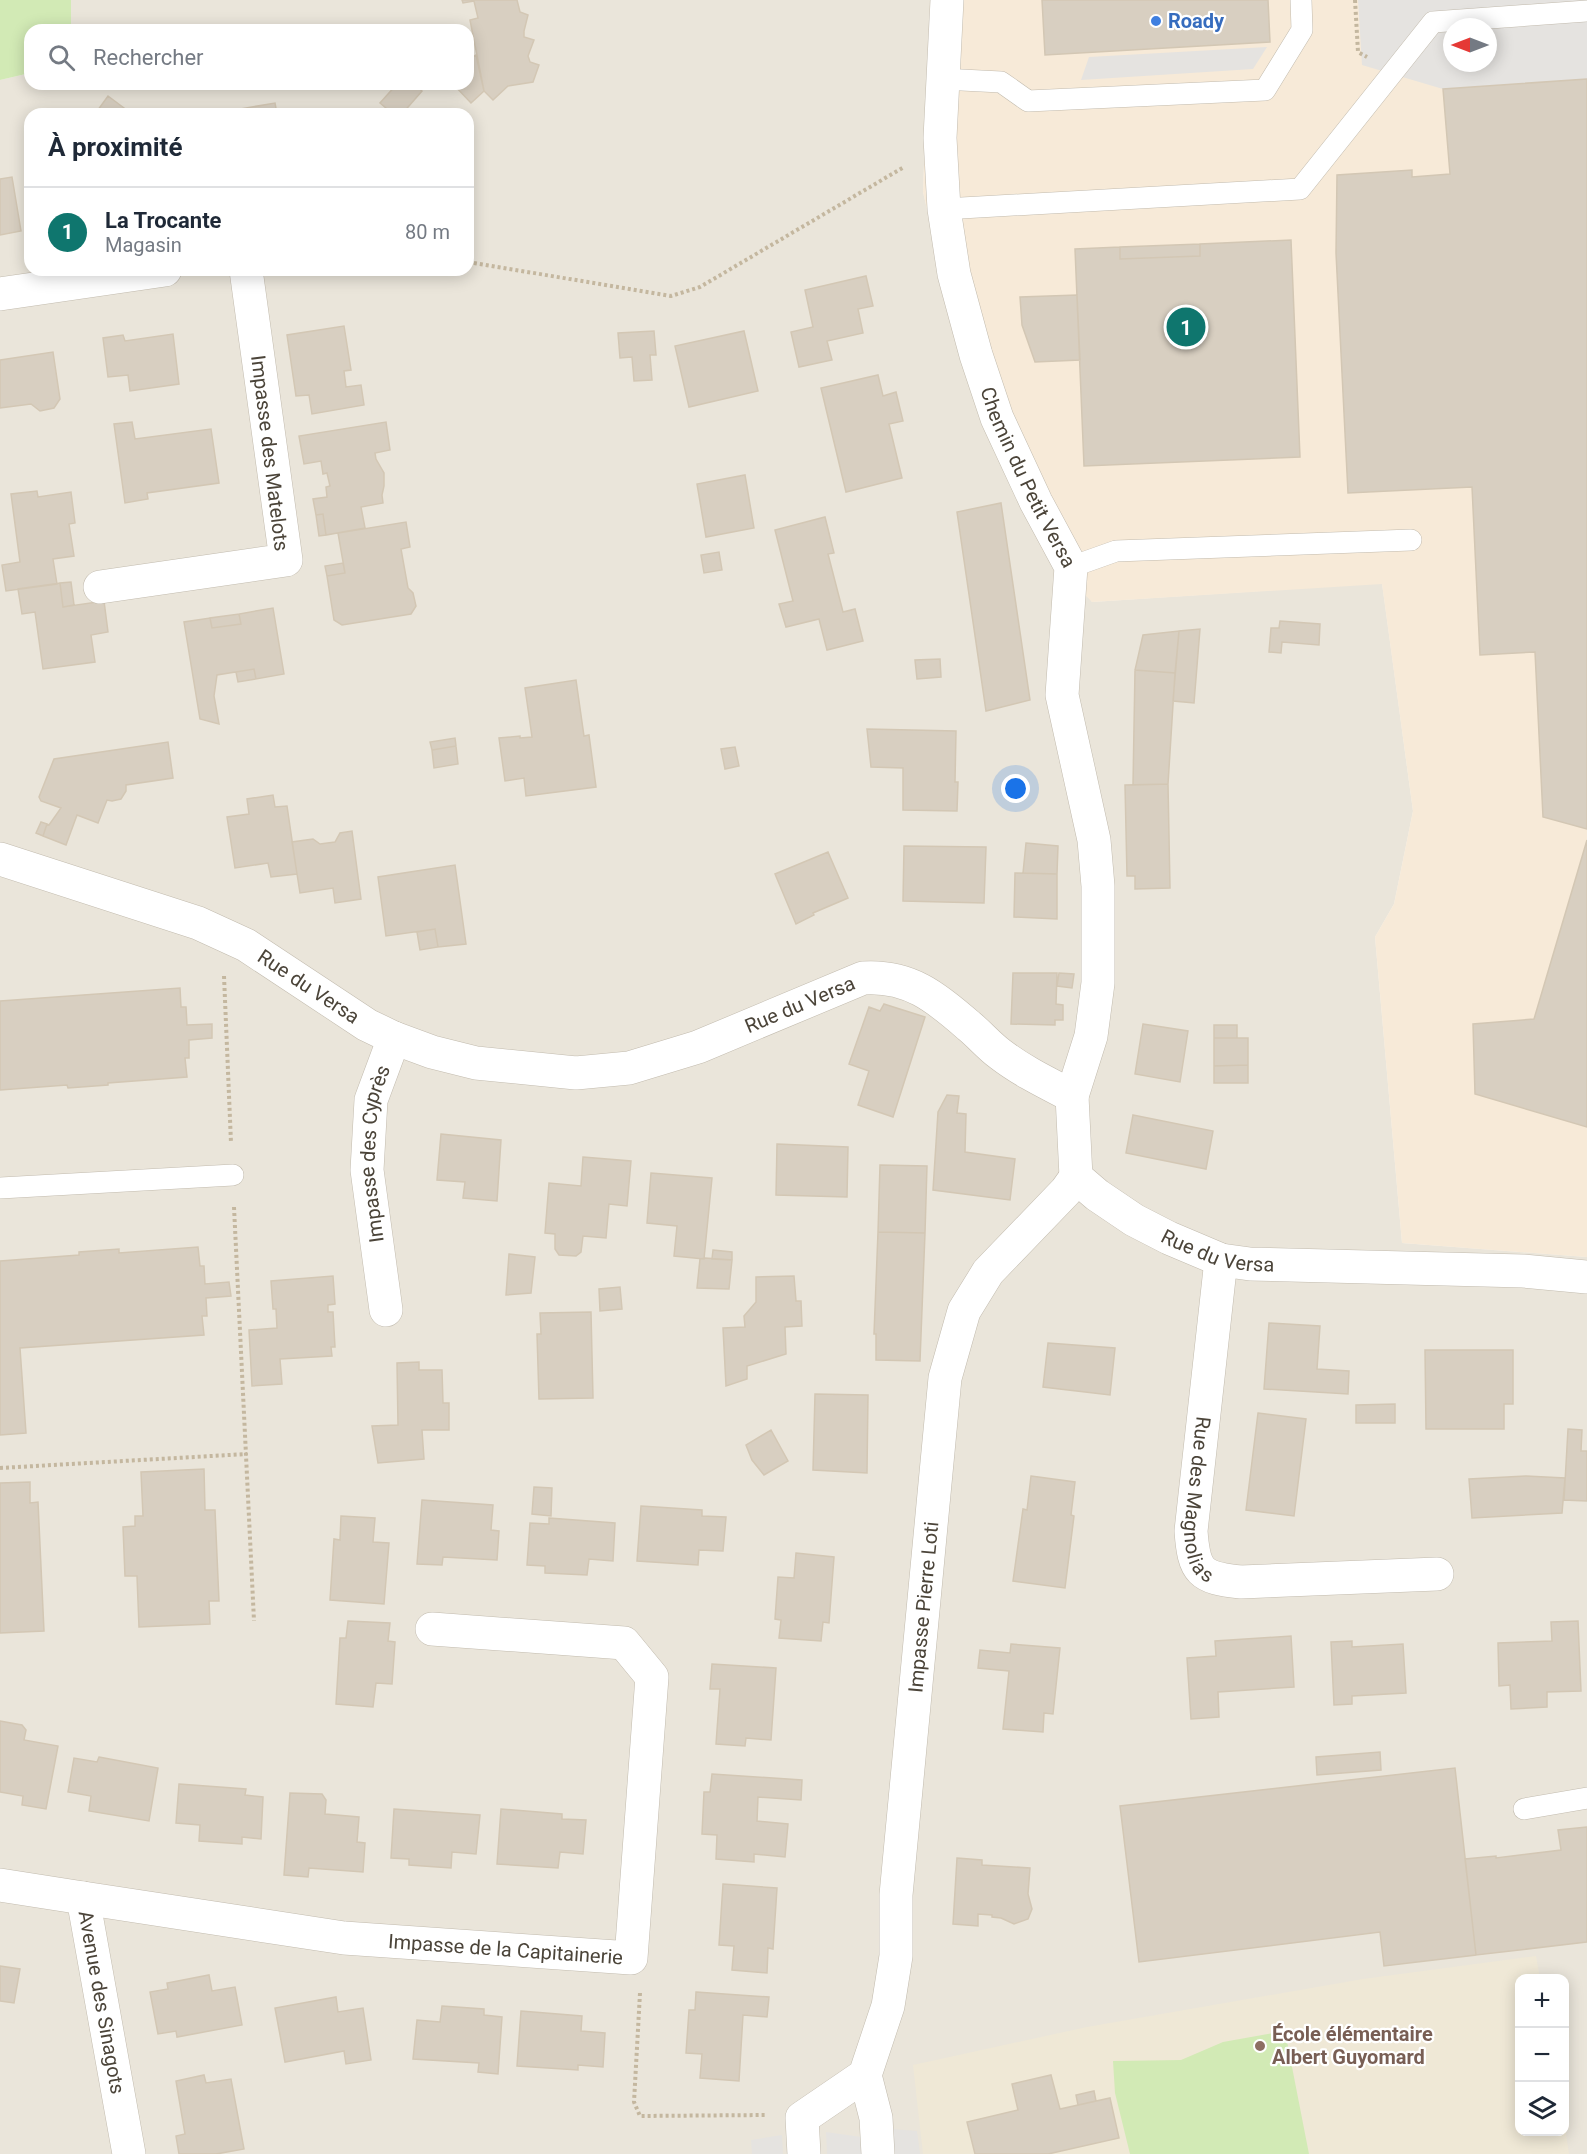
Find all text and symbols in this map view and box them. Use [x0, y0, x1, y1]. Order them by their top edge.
place label: Roady [1168, 9, 1225, 33]
marker: Roady [1149, 14, 1163, 28]
north arrow [1443, 18, 1497, 72]
search box [24, 24, 474, 90]
icon: search [45, 41, 78, 74]
text: Rechercher [93, 45, 204, 70]
text: À proximité [48, 132, 182, 162]
text: La Trocante [105, 208, 222, 233]
text: 1 [62, 220, 73, 244]
text: 80 m [405, 220, 450, 244]
text: Magasin [105, 233, 182, 257]
pin: 1 [1166, 304, 1206, 350]
street label: Impasse des Matelots [246, 354, 294, 552]
street label: Chemin du Petit Versa [975, 384, 1081, 572]
your location [1001, 774, 1030, 803]
street label: Rue du Versa [253, 944, 364, 1029]
street label: Rue du Versa [741, 971, 858, 1038]
street label: Impasse des Cyprès [355, 1062, 395, 1244]
street label: Rue du Versa [1157, 1224, 1275, 1277]
street label: Rue des Magnolias [1179, 1415, 1218, 1588]
street label: Impasse Pierre Loti [903, 1520, 943, 1694]
street label: Avenue des Sinagots [74, 1909, 130, 2096]
street label: Impasse de la Capitainerie [387, 1929, 624, 1969]
map controls [1515, 1974, 1569, 2136]
button: + [1515, 1974, 1569, 2028]
place label: École élémentaire Albert Guyomard [1272, 2022, 1433, 2069]
button: − [1515, 2028, 1569, 2082]
marker: École élémentaire Albert Guyomard [1253, 2039, 1267, 2053]
button: layers [1515, 2082, 1569, 2136]

